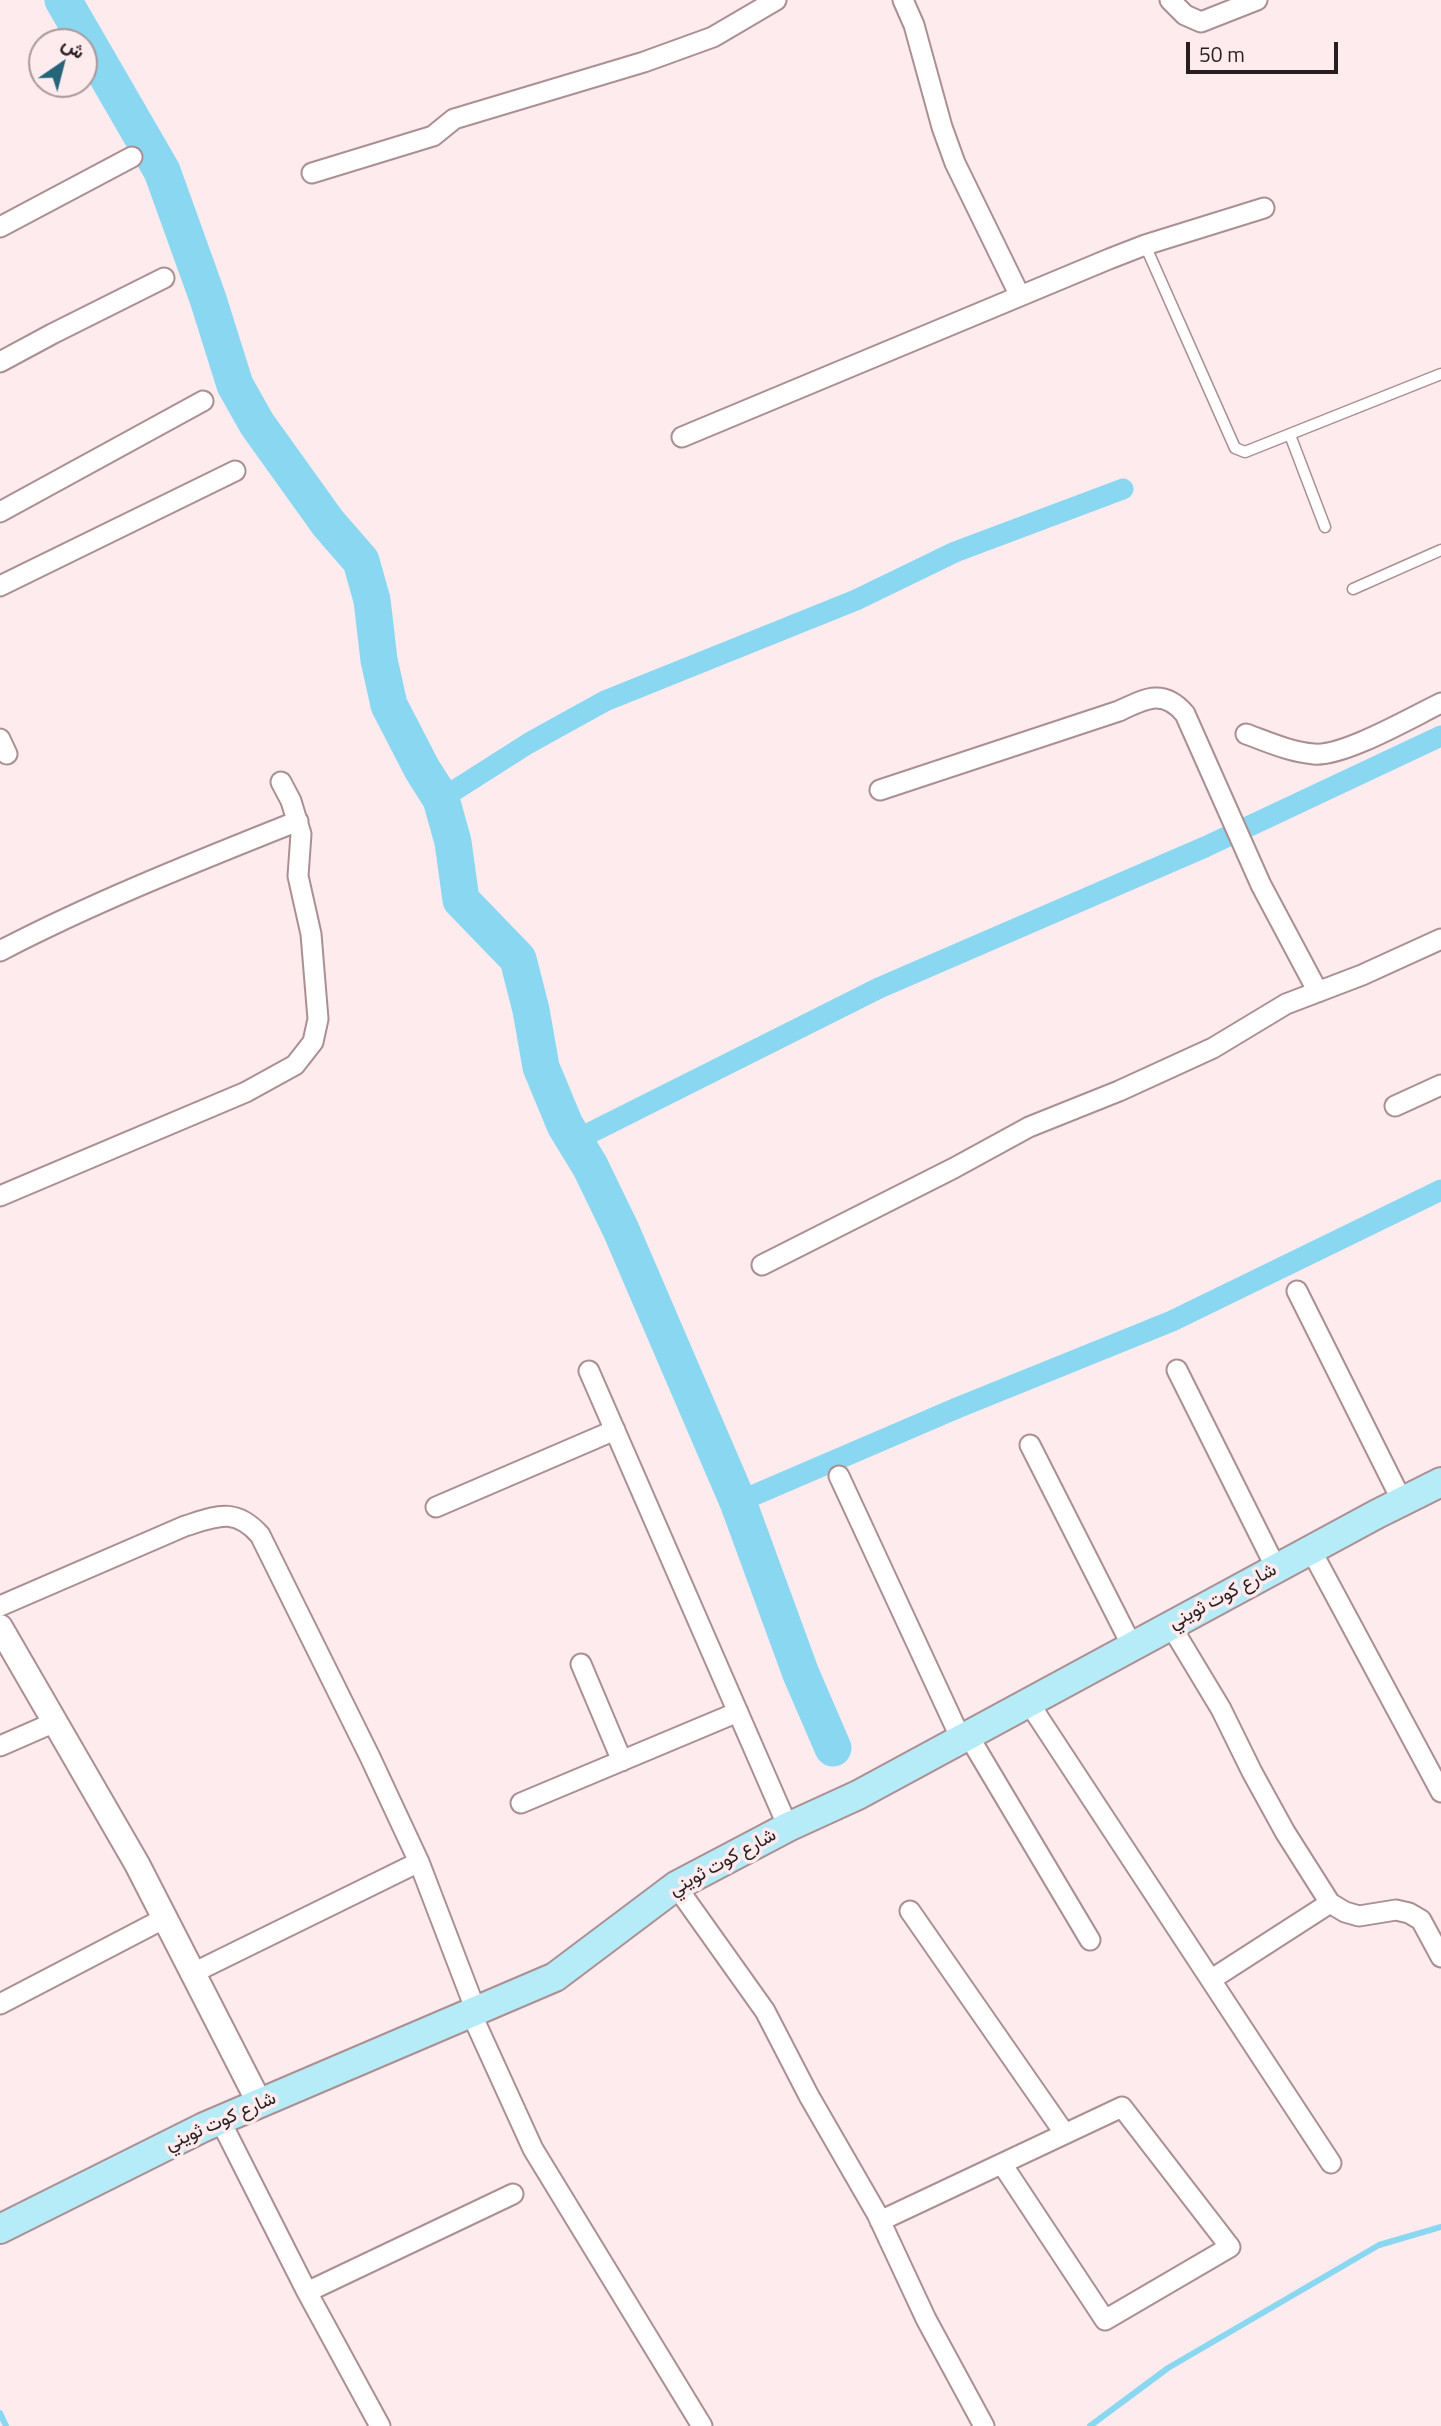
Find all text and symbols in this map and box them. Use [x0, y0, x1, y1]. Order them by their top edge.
north arrow [28, 28, 98, 98]
scale bar [1189, 28, 1341, 72]
text: ش [57, 29, 92, 65]
text: 50 m [1199, 38, 1245, 70]
street label: شارع كوت ثويني [1165, 1559, 1281, 1635]
street label: شارع كوت ثويني [665, 1824, 781, 1902]
street label: شارع كوت ثويني [162, 2087, 280, 2157]

